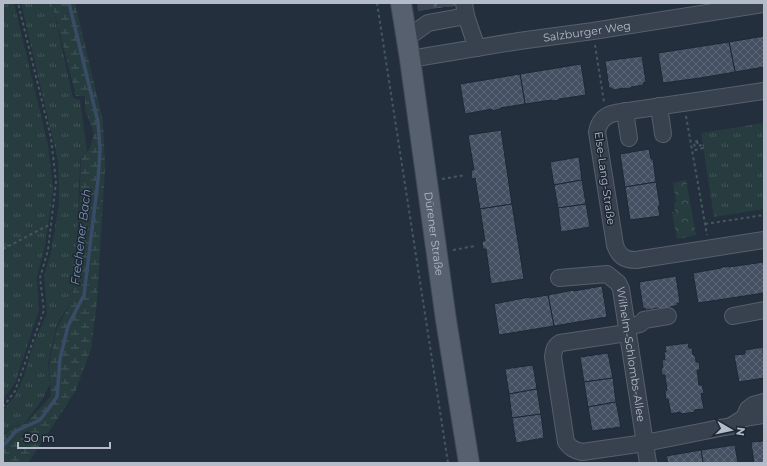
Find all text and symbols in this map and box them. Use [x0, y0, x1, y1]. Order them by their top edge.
street label: Salzburger Weg [542, 18, 632, 45]
street label: Else-Lang-Straße [592, 130, 619, 226]
water label: Frechener Bach [67, 188, 94, 286]
street label: Dürener Straße [421, 191, 447, 277]
street label: Wilhelm-Schlombs-Allee [614, 286, 649, 423]
north arrow [711, 410, 751, 450]
scale bar [18, 424, 110, 450]
text: N [733, 426, 748, 437]
text: 50 m [24, 430, 55, 445]

